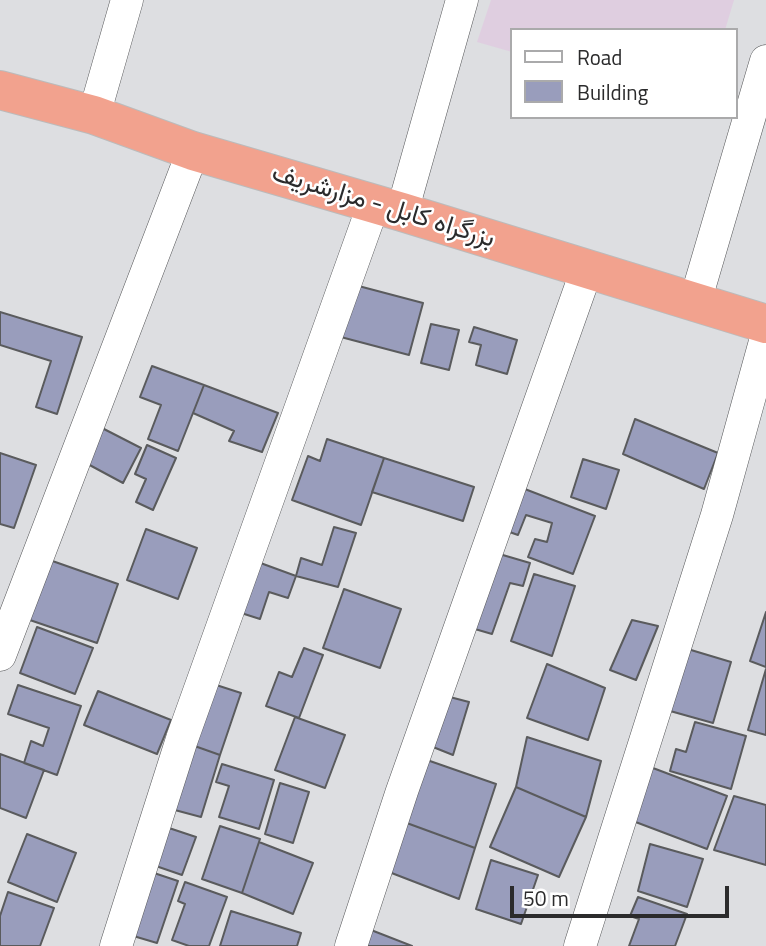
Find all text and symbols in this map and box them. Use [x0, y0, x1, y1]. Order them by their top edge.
legend [510, 28, 738, 119]
text: Road [577, 41, 622, 73]
text: Building [577, 76, 648, 108]
street label: بزرگراه کابل - مزارشریف [268, 158, 498, 256]
scale bar [514, 872, 733, 916]
text: 50 m [523, 882, 569, 914]

